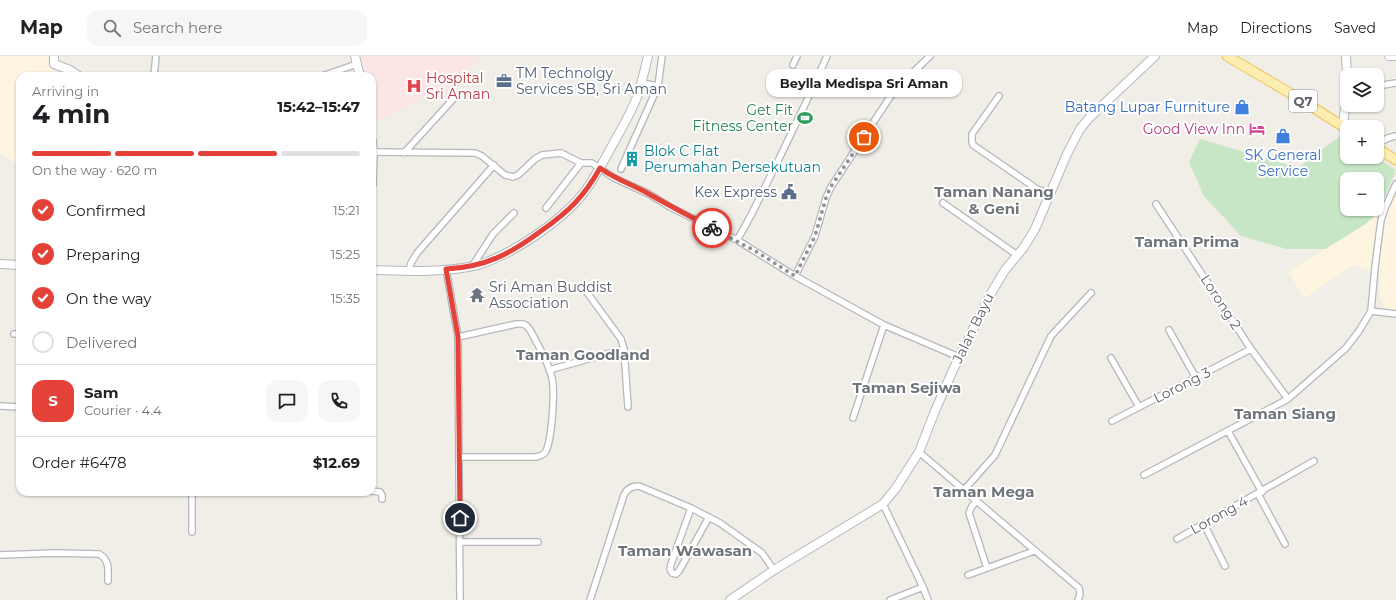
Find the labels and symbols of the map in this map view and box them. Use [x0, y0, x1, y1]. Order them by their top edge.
place label: TM Technolgy Services SB, Sri Aman [516, 64, 667, 98]
place label: Hospital Sri Aman [426, 69, 490, 103]
callout: Beylla Medispa Sri Aman [766, 69, 962, 97]
office icon: TM Technolgy Services SB, Sri Aman [495, 72, 513, 90]
hospital icon: Hospital Sri Aman [405, 77, 423, 95]
road number: Q7 [1289, 90, 1317, 112]
place label: Batang Lupar Furniture [1065, 98, 1230, 116]
shop icon: Batang Lupar Furniture [1233, 98, 1251, 116]
place label: Get Fit Fitness Center [693, 101, 793, 135]
sports icon: Get Fit Fitness Center [796, 109, 814, 127]
pin [847, 120, 881, 154]
place label: Good View Inn [1143, 120, 1245, 138]
hotel icon: Good View Inn [1248, 120, 1266, 138]
shop icon: SK General Service [1274, 127, 1292, 145]
place label: Blok C Flat Perumahan Persekutuan [644, 142, 821, 176]
place label: SK General Service [1245, 146, 1321, 180]
building icon: Blok C Flat Perumahan Persekutuan [623, 150, 641, 168]
district label: Taman Nanang & Geni [934, 182, 1054, 218]
place label: Kex Express [694, 183, 777, 201]
public building icon: Kex Express [780, 183, 798, 201]
courier [692, 208, 732, 248]
district label: Taman Prima [1135, 232, 1239, 251]
street label: Lorong 2 [1197, 271, 1245, 333]
place label: Sri Aman Buddist Association [489, 278, 612, 312]
temple icon: Sri Aman Buddist Association [468, 286, 486, 304]
street label: Jalan Bayu [948, 290, 998, 367]
district label: Taman Goodland [516, 345, 650, 364]
street label: Lorong 3 [1150, 363, 1214, 407]
district label: Taman Sejiwa [853, 378, 961, 397]
district label: Taman Siang [1234, 404, 1336, 423]
district label: Taman Mega [933, 482, 1035, 501]
street label: Lorong 4 [1187, 491, 1252, 538]
pin [443, 501, 477, 535]
district label: Taman Wawasan [618, 541, 752, 560]

